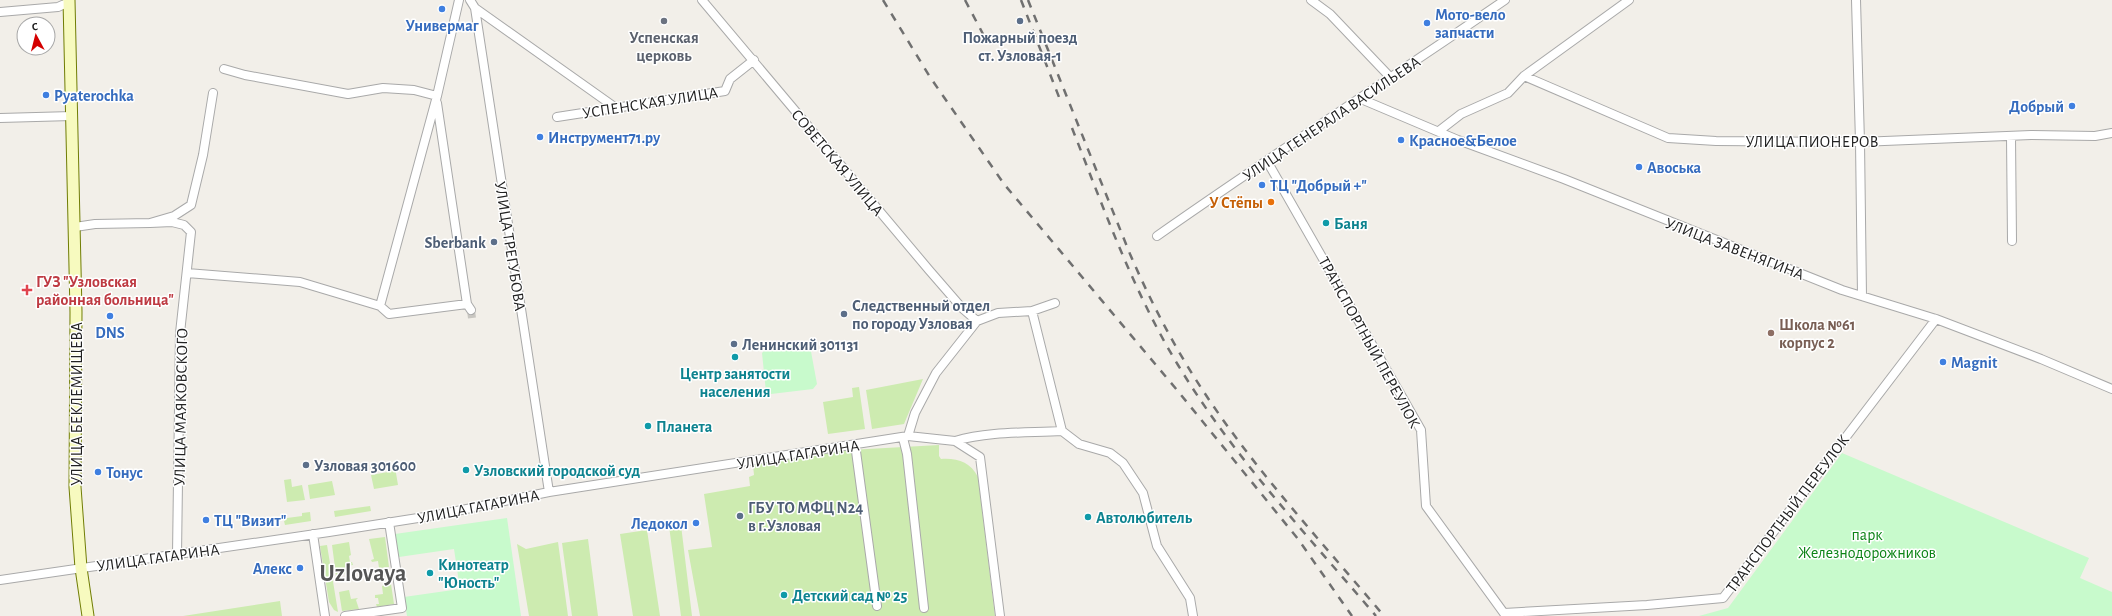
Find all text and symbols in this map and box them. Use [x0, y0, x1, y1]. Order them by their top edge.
marker: Универмаг [437, 4, 447, 14]
place label: Мото-вело запчасти [1435, 7, 1506, 41]
north arrow [16, 16, 56, 56]
marker: Успенская церковь [659, 16, 669, 26]
marker: Пожарный поезд ст. Узловая-1 [1015, 16, 1025, 26]
place label: Универмаг [405, 18, 479, 34]
marker: Мото-вело запчасти [1422, 18, 1432, 28]
text: С [31, 21, 39, 32]
place label: Успенская церковь [629, 30, 699, 64]
place label: Пожарный поезд ст. Узловая-1 [962, 30, 1078, 64]
street label: УЛИЦА ГЕНЕРАЛА ВАСИЛЬЕВА [1240, 53, 1424, 184]
street label: УСПЕНСКАЯ УЛИЦА [581, 84, 720, 122]
place label: Pyaterochka [54, 88, 134, 105]
marker: Pyaterochka [41, 90, 51, 100]
place label: Добрый [2009, 99, 2064, 115]
marker: Добрый [2067, 101, 2077, 111]
street label: СОВЕТСКАЯ УЛИЦА [788, 106, 887, 219]
place label: Инструмент71.ру [548, 130, 661, 147]
marker: Инструмент71.ру [535, 132, 545, 142]
place label: Красное&Белое [1409, 133, 1517, 149]
street label: УЛИЦА ПИОНЕРОВ [1745, 134, 1879, 150]
marker: Красное&Белое [1396, 135, 1406, 145]
place label: Авоська [1647, 160, 1702, 176]
marker: Авоська [1634, 162, 1644, 172]
place label: ТЦ "Добрый +" [1270, 178, 1367, 194]
street label: УЛИЦА ТРЕГУБОВА [492, 180, 528, 313]
marker: ТЦ "Добрый +" [1257, 180, 1267, 190]
place label: У Стёпы [1209, 195, 1263, 211]
marker: У Стёпы [1266, 197, 1276, 207]
street label: УЛИЦА ЗАВЕНЯГИНА [1663, 215, 1807, 283]
place label: Баня [1334, 216, 1368, 232]
marker: Баня [1321, 218, 1331, 228]
place label: Sberbank [424, 235, 486, 251]
marker: Sberbank [489, 237, 499, 247]
street label: ТРАНСПОРТНЫЙ ПЕРЕУЛОК [1315, 254, 1424, 431]
place label: ГУЗ "Узловская районная больница" [36, 274, 174, 308]
marker: ГУЗ "Узловская районная больница" [21, 284, 33, 296]
place label: Следственный отдел по городу Узловая [852, 298, 990, 333]
marker: Следственный отдел по городу Узловая [839, 309, 849, 319]
marker: DNS [105, 311, 115, 321]
place label: Школа №61 корпус 2 [1779, 317, 1855, 352]
street label: УЛИЦА БЕКЛЕМИЩЕВА [69, 322, 85, 486]
place label: DNS [95, 325, 125, 341]
street label: УЛИЦА МАЯКОВСКОГО [172, 328, 190, 486]
marker: Школа №61 корпус 2 [1766, 328, 1776, 338]
place label: Ленинский 301131 [742, 337, 859, 353]
marker: Ленинский 301131 [729, 339, 739, 349]
marker: Центр занятости населения [730, 352, 740, 362]
place label: Magnit [1951, 355, 1998, 371]
marker: Magnit [1938, 357, 1948, 367]
place label: Центр занятости населения [680, 366, 790, 400]
place label: Планета [656, 419, 713, 435]
marker: Планета [643, 421, 653, 431]
street label: ТРАНСПОРТНЫЙ ПЕРЕУЛОК [1723, 431, 1852, 595]
street label: УЛИЦА ГАГАРИНА [736, 437, 861, 473]
place label: Узловая 301600 [314, 458, 416, 474]
marker: Узловая 301600 [301, 460, 311, 470]
place label: Узловский городской суд [474, 463, 641, 480]
place label: Тонус [106, 465, 143, 482]
marker: Узловский городской суд [461, 465, 471, 475]
marker: Тонус [93, 467, 103, 477]
street label: УЛИЦА ГАГАРИНА [416, 487, 541, 527]
place label: ГБУ ТО МФЦ N24 в г.Узловая [748, 500, 863, 534]
place label: Автолюбитель [1096, 510, 1193, 526]
marker: ГБУ ТО МФЦ N24 в г.Узловая [735, 511, 745, 521]
marker: Автолюбитель [1083, 512, 1093, 522]
place label: ТЦ "Визит" [214, 513, 287, 529]
marker: ТЦ "Визит" [201, 515, 211, 525]
place label: Ледокол [631, 516, 688, 532]
marker: Ледокол [691, 518, 701, 528]
park label: парк Железнодорожников [1798, 527, 1936, 561]
street label: УЛИЦА ГАГАРИНА [96, 541, 221, 575]
place label: Кинотеатр "Юность" [438, 557, 509, 591]
place label: Алекс [253, 561, 292, 577]
district label: Uzlovaya [319, 562, 407, 586]
marker: Алекс [295, 563, 305, 573]
marker: Кинотеатр "Юность" [425, 568, 435, 578]
place label: Детский сад № 25 [792, 588, 907, 604]
marker: Детский сад № 25 [779, 590, 789, 600]

